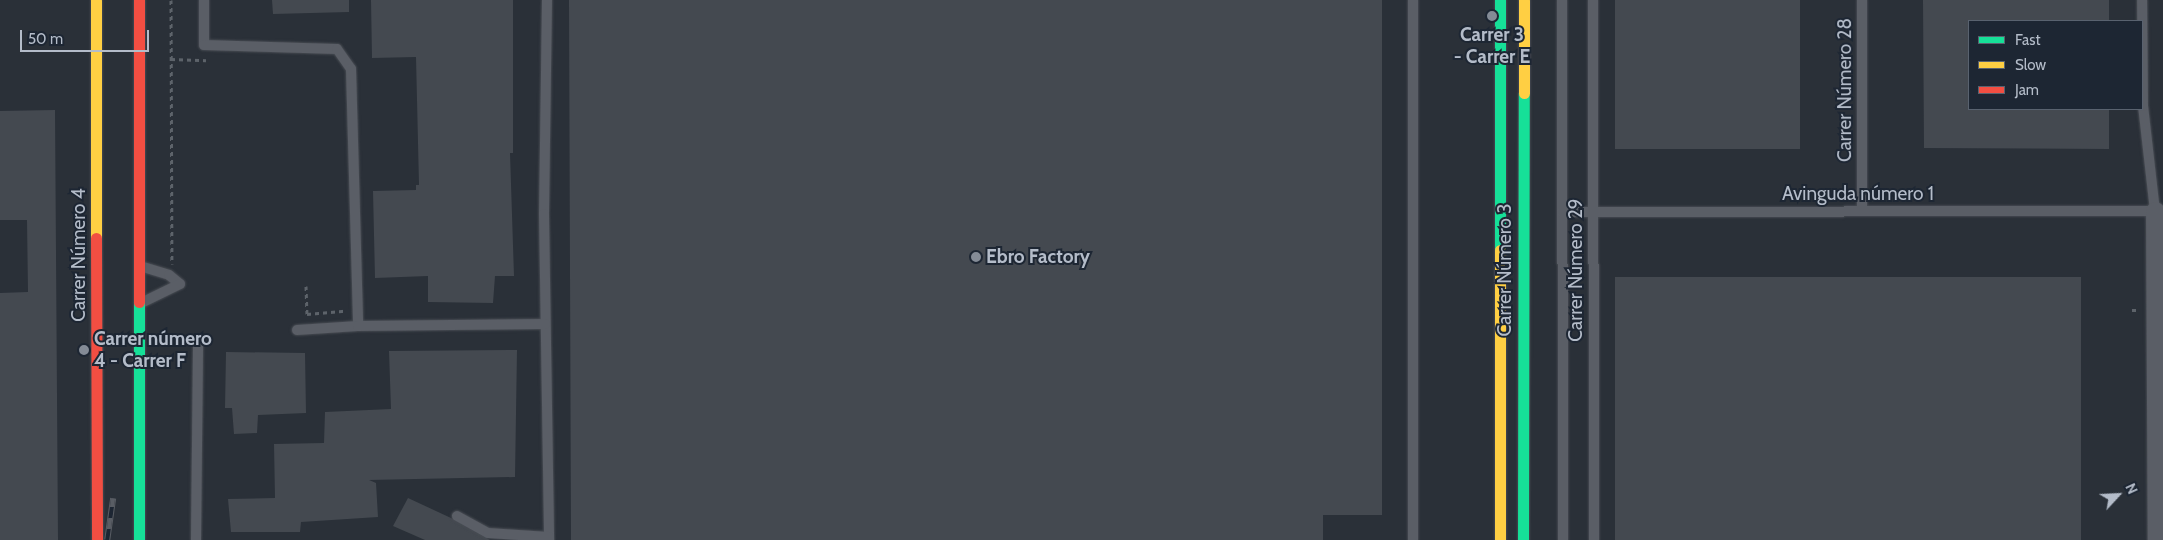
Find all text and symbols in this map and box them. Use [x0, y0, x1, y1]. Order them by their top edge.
marker: Carrer 3 - Carrer E [1486, 10, 1498, 22]
street label: Carrer Número 28 [1834, 18, 1856, 162]
scale bar [22, 20, 151, 52]
legend [1968, 20, 2143, 110]
place label: Carrer 3 - Carrer E [1454, 24, 1530, 68]
text: 50 m [28, 30, 63, 48]
text: Fast [2015, 31, 2040, 49]
text: Slow [2015, 56, 2046, 74]
text: Jam [2015, 81, 2039, 99]
street label: Avinguda número 1 [1782, 183, 1934, 205]
street label: Carrer Número 4 [68, 188, 90, 322]
street label: Carrer Número 29 [1565, 198, 1587, 342]
street label: Carrer Número 3 [1494, 204, 1516, 336]
place label: Ebro Factory [986, 246, 1090, 268]
marker: Ebro Factory [970, 251, 982, 263]
place label: Carrer número 4 - Carrer F [94, 328, 212, 372]
marker: Carrer número 4 - Carrer F [78, 344, 90, 356]
north arrow [2093, 470, 2143, 520]
text: N [2121, 480, 2142, 497]

